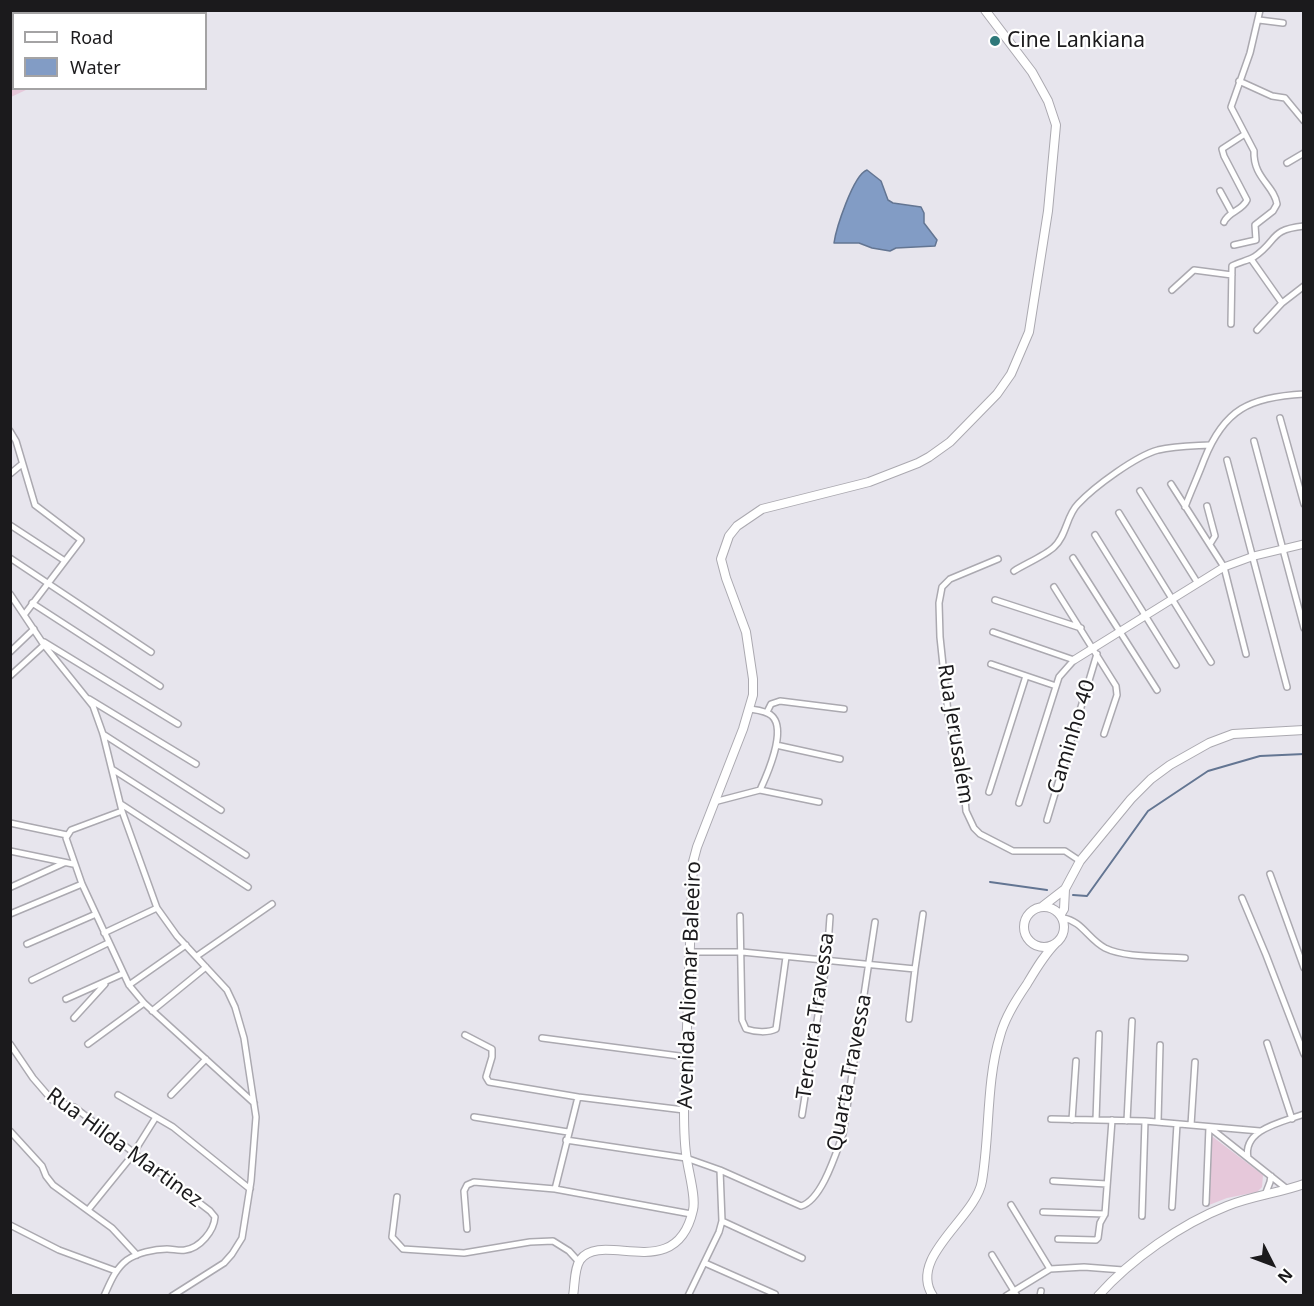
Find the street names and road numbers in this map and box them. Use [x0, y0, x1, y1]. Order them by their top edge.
street label: Rua Jerusalém [932, 662, 978, 806]
street label: Caminho 40 [1043, 677, 1101, 797]
street label: Avenida Aliomar Baleeiro [673, 861, 707, 1109]
street label: Terceira Travessa [792, 931, 840, 1101]
street label: Quarta Travessa [822, 992, 878, 1154]
street label: Rua Hilda Martinez [41, 1083, 207, 1213]

